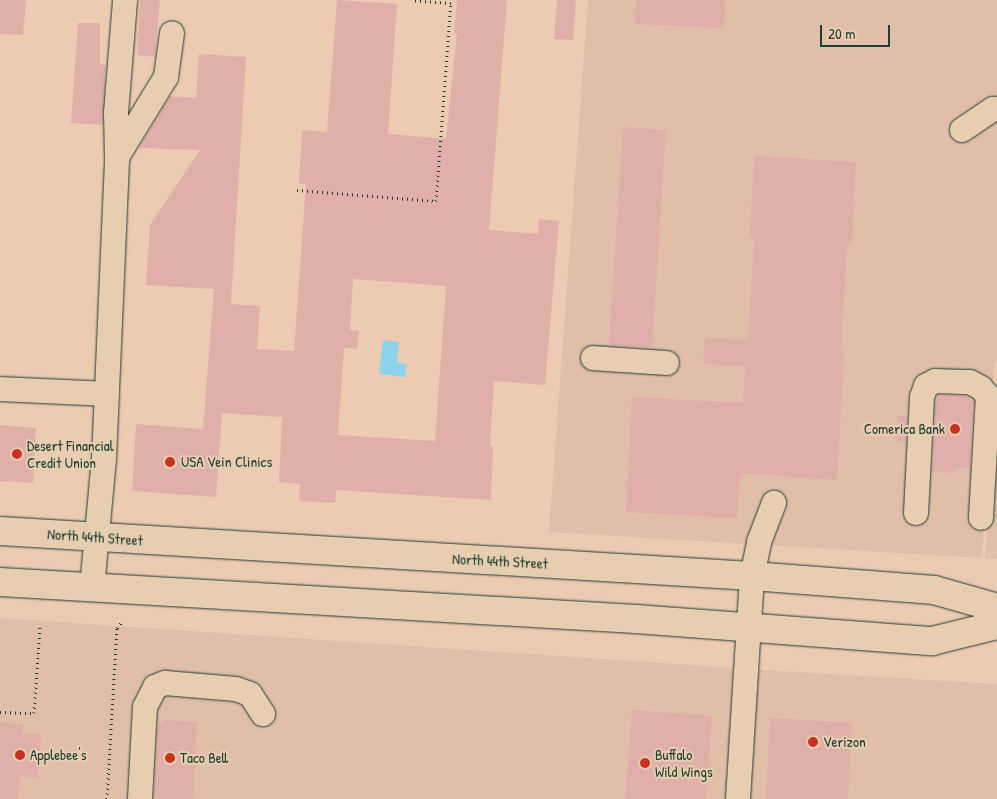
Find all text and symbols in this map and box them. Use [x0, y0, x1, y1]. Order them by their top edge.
scale bar [822, 15, 892, 47]
text: 20 m [828, 23, 855, 44]
place label: Comerica Bank [864, 420, 945, 438]
marker: Comerica Bank [949, 423, 961, 435]
place label: Desert Financial Credit Union [27, 436, 114, 471]
marker: Desert Financial Credit Union [11, 448, 23, 460]
place label: USA Vein Clinics [181, 453, 272, 471]
marker: USA Vein Clinics [163, 455, 177, 469]
street label: North 44th Street [47, 525, 143, 549]
street label: North 44th Street [452, 550, 548, 572]
place label: Verizon [823, 733, 866, 751]
marker: Verizon [807, 736, 819, 748]
place label: Buffalo Wild Wings [655, 745, 713, 780]
place label: Applebee's [30, 746, 86, 764]
marker: Applebee's [14, 749, 26, 761]
place label: Taco Bell [180, 749, 228, 767]
marker: Taco Bell [164, 752, 176, 764]
marker: Buffalo Wild Wings [639, 757, 651, 769]

